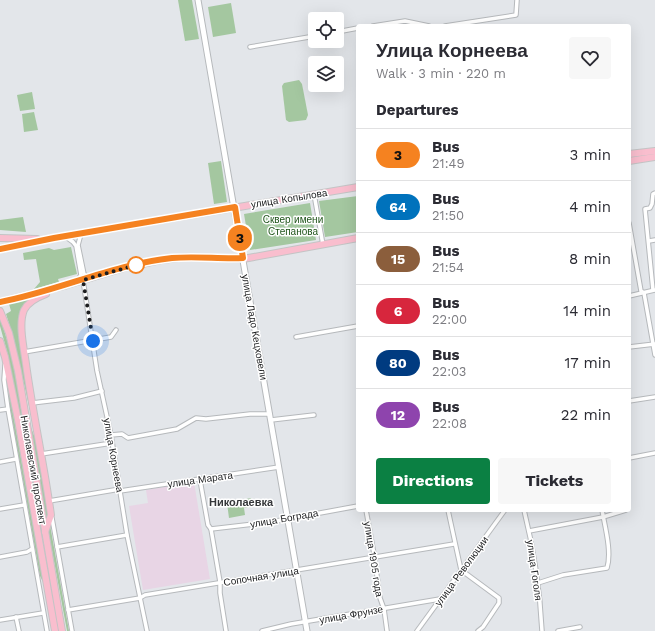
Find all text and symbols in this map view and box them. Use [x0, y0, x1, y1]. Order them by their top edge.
map controls [308, 12, 344, 92]
button: locate [308, 12, 344, 48]
button: heart [569, 37, 611, 79]
text: Улица Корнеева [376, 39, 528, 62]
button: layers [308, 56, 344, 92]
text: Walk · 3 min · 220 m [376, 66, 506, 81]
text: Departures [376, 101, 459, 119]
text: Bus [432, 138, 460, 156]
text: 3 min [570, 146, 611, 164]
text: 3 [394, 147, 402, 163]
text: 21:49 [432, 156, 464, 171]
street label: улица Копылова [250, 187, 328, 210]
text: Bus [432, 190, 460, 208]
text: 4 min [569, 198, 611, 216]
text: 64 [389, 199, 407, 215]
text: 21:50 [432, 208, 464, 223]
park label: Сквер имени Степанова [263, 214, 323, 237]
line badge: 3 [227, 225, 253, 251]
text: 3 [236, 230, 244, 246]
text: Bus [432, 242, 460, 260]
text: 8 min [569, 250, 611, 268]
text: 15 [391, 251, 405, 267]
unlabelled marker [127, 256, 145, 274]
text: 21:54 [432, 260, 464, 275]
street label: улица Ладо Кецховели [240, 273, 269, 381]
text: Bus [432, 294, 460, 312]
text: 14 min [563, 302, 611, 320]
text: 6 [394, 303, 402, 319]
text: 22:00 [432, 312, 467, 327]
your location [83, 331, 103, 351]
text: Bus [432, 346, 460, 364]
text: 17 min [564, 354, 611, 372]
text: 80 [389, 355, 407, 371]
text: 22:03 [432, 364, 466, 379]
text: Bus [432, 398, 460, 416]
text: 22 min [561, 406, 611, 424]
text: 12 [391, 407, 405, 423]
street label: Николаевский проспект [19, 415, 49, 526]
text: 22:08 [432, 416, 467, 431]
street label: улица Корнеева [102, 417, 126, 494]
button: Directions [376, 458, 490, 504]
button: Tickets [498, 458, 611, 504]
street label: улица Марата [167, 469, 234, 490]
district label: Николаевка [209, 496, 274, 509]
street label: улица Бограда [249, 507, 320, 530]
street label: улица 1905 года [362, 520, 385, 598]
street label: улица Революции [432, 534, 490, 608]
street label: улица Гоголя [525, 539, 544, 601]
street label: Сопочная улица [223, 565, 300, 588]
street label: улица Фрунзе [318, 603, 384, 626]

